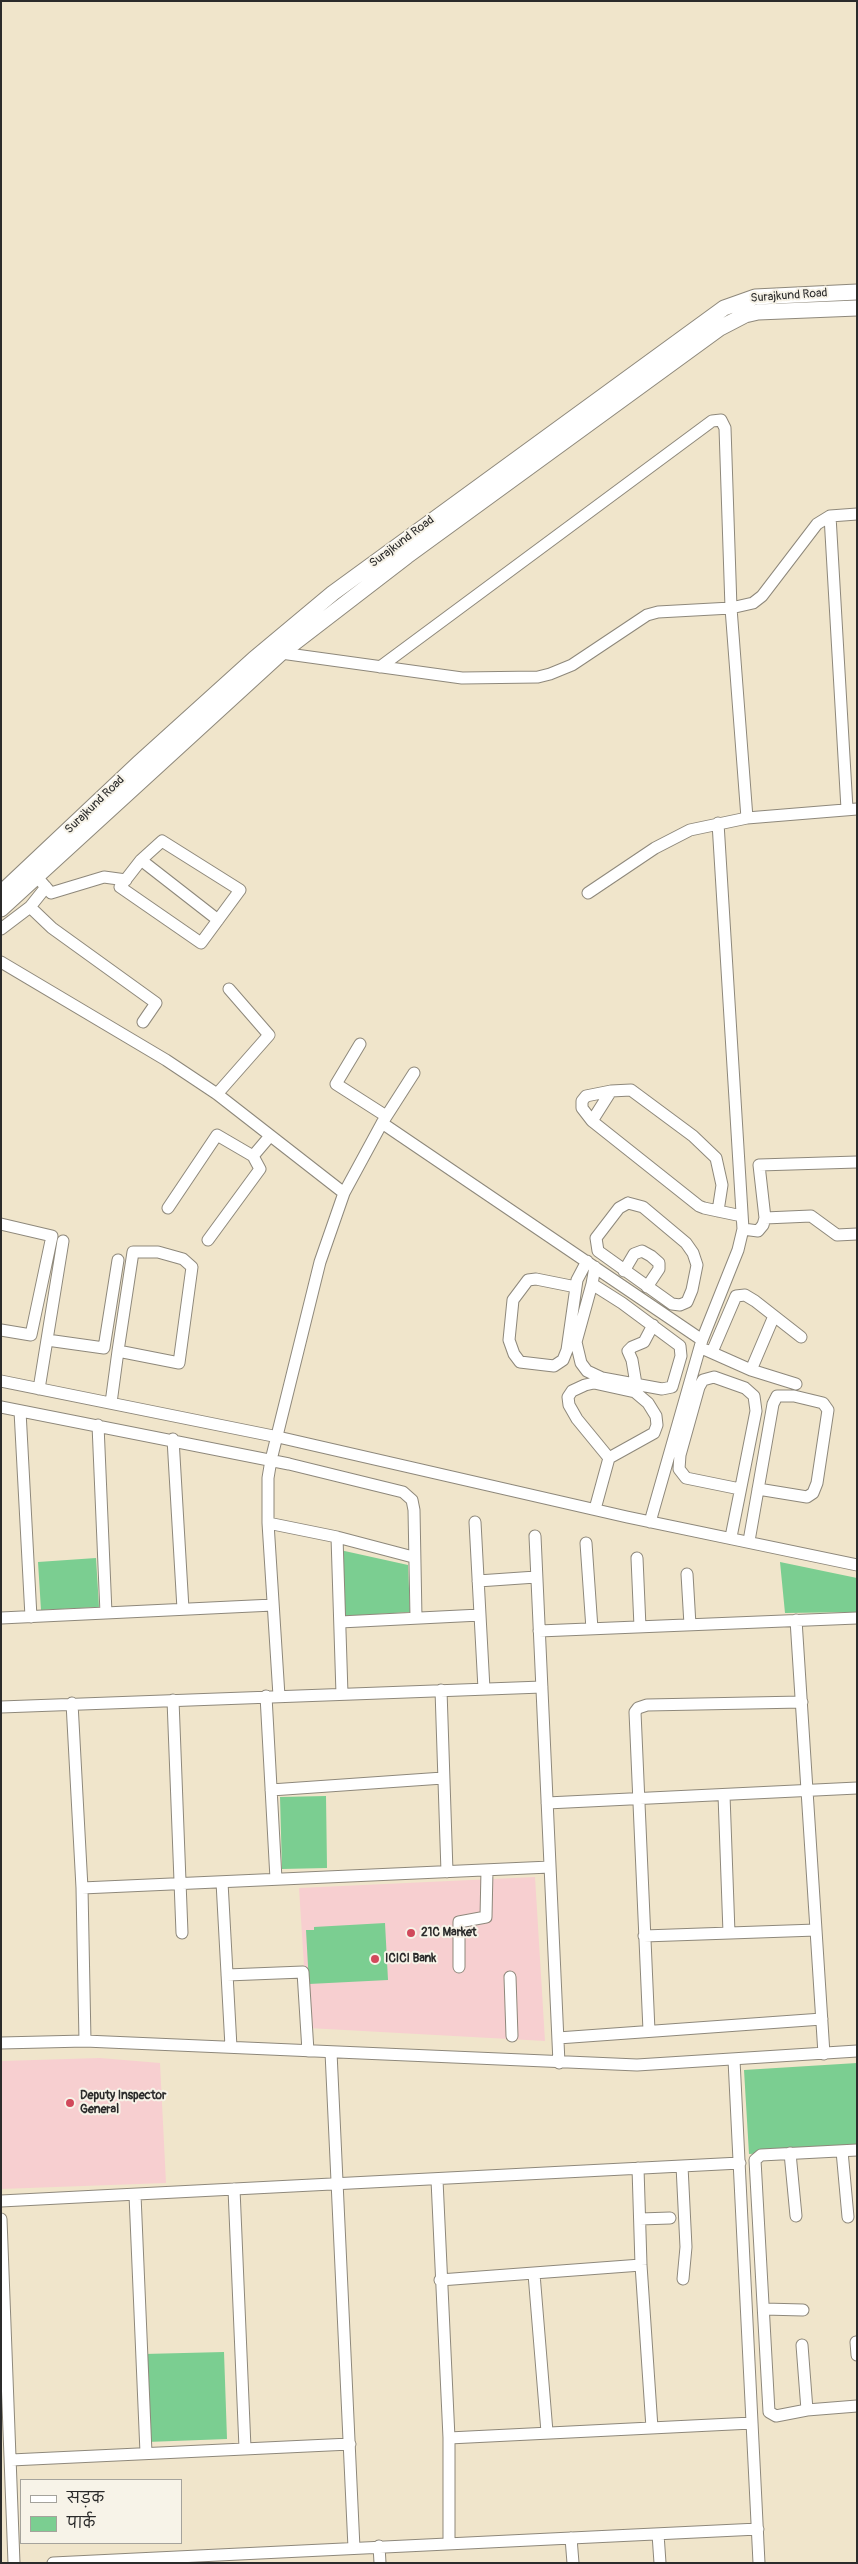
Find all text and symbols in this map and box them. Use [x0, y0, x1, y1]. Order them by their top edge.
street label: Surajkund Road [750, 286, 828, 306]
street label: Surajkund Road [367, 513, 437, 571]
street label: Surajkund Road [62, 773, 128, 837]
place label: 21C Market [421, 1926, 477, 1940]
marker: 21C Market [405, 1927, 417, 1939]
place label: ICICI Bank [385, 1952, 436, 1966]
marker: ICICI Bank [369, 1953, 381, 1965]
place label: Deputy Inspector General [80, 2089, 166, 2117]
marker: Deputy Inspector General [64, 2097, 76, 2109]
legend [20, 2479, 182, 2544]
text: सड़क [67, 2489, 104, 2508]
text: पार्क [67, 2514, 95, 2533]

